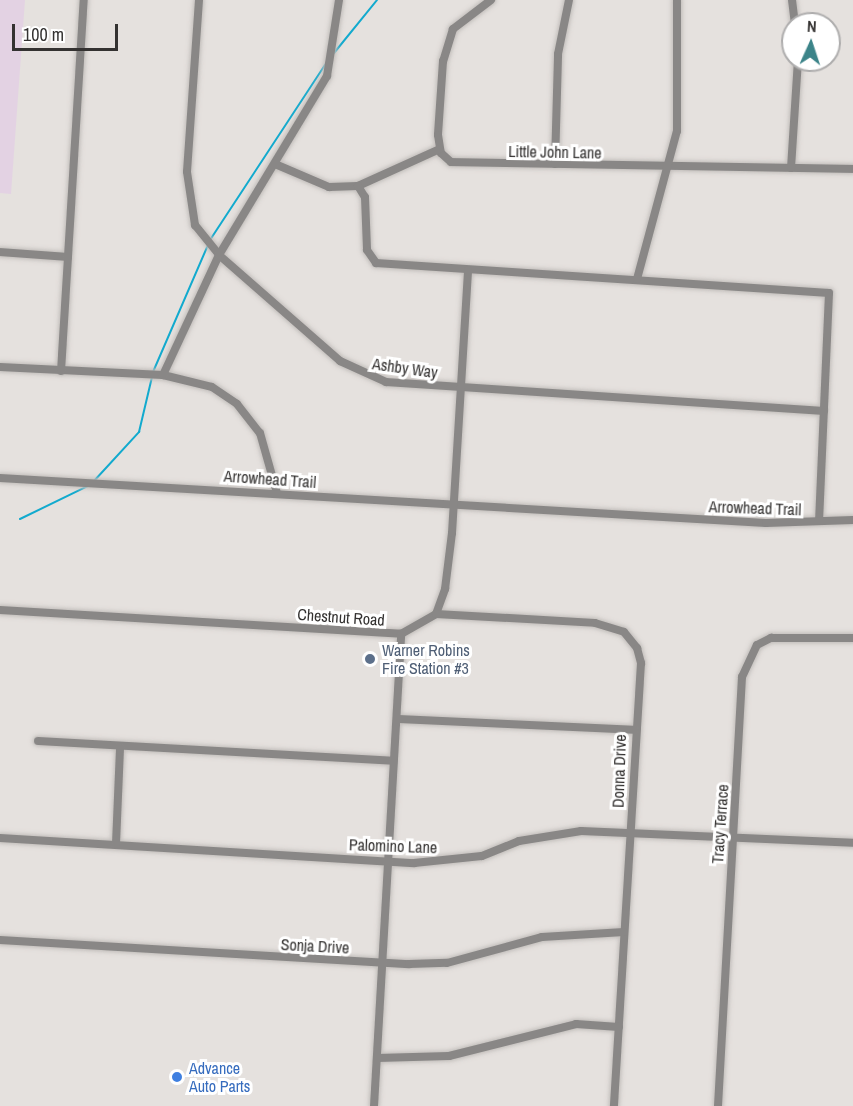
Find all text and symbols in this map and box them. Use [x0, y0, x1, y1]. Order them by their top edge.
scale bar [15, 12, 122, 50]
north arrow [781, 12, 841, 72]
text: N [807, 15, 817, 37]
text: 100 m [23, 22, 64, 47]
street label: Little John Lane [508, 142, 602, 162]
street label: Ashby Way [371, 354, 439, 382]
street label: Arrowhead Trail [223, 466, 317, 492]
street label: Arrowhead Trail [708, 497, 802, 519]
street label: Chestnut Road [297, 604, 385, 630]
place label: Warner Robins Fire Station #3 [382, 640, 470, 678]
marker: Warner Robins Fire Station #3 [363, 652, 377, 666]
street label: Donna Drive [608, 734, 630, 808]
street label: Tracy Terrace [708, 784, 732, 864]
street label: Palomino Lane [349, 835, 437, 857]
street label: Sonja Drive [280, 935, 350, 957]
place label: Advance Auto Parts [189, 1058, 250, 1096]
marker: Advance Auto Parts [170, 1070, 184, 1084]

